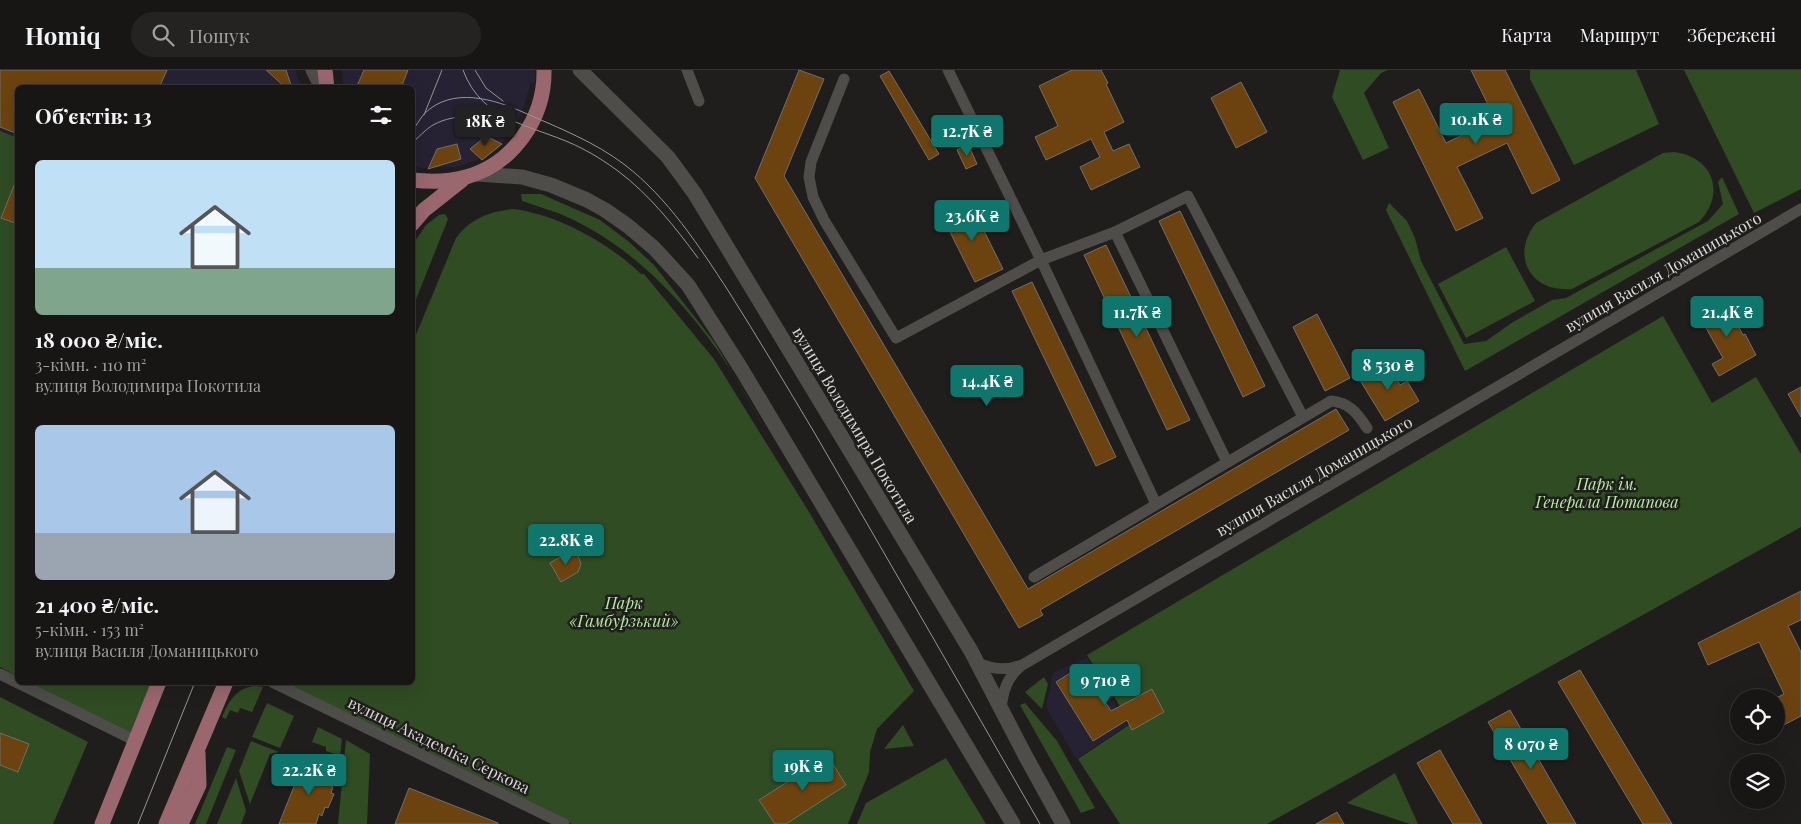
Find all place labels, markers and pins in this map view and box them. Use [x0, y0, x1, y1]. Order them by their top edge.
pin: 10.1K ₴ [1430, 102, 1522, 145]
pin: 18K ₴ [450, 104, 520, 147]
pin: 12.7K ₴ [921, 114, 1013, 157]
pin: 23.6K ₴ [926, 200, 1018, 242]
pin: 11.7K ₴ [1091, 296, 1183, 338]
pin: 21.4K ₴ [1681, 296, 1773, 338]
pin: 8 530 ₴ [1342, 348, 1434, 391]
pin: 14.4K ₴ [941, 364, 1033, 407]
pin: 22.8K ₴ [520, 524, 612, 566]
pin: 9 710 ₴ [1059, 664, 1151, 706]
pin: 8 070 ₴ [1485, 728, 1577, 770]
pin: 19K ₴ [768, 750, 838, 792]
pin: 22.2K ₴ [263, 754, 355, 796]

